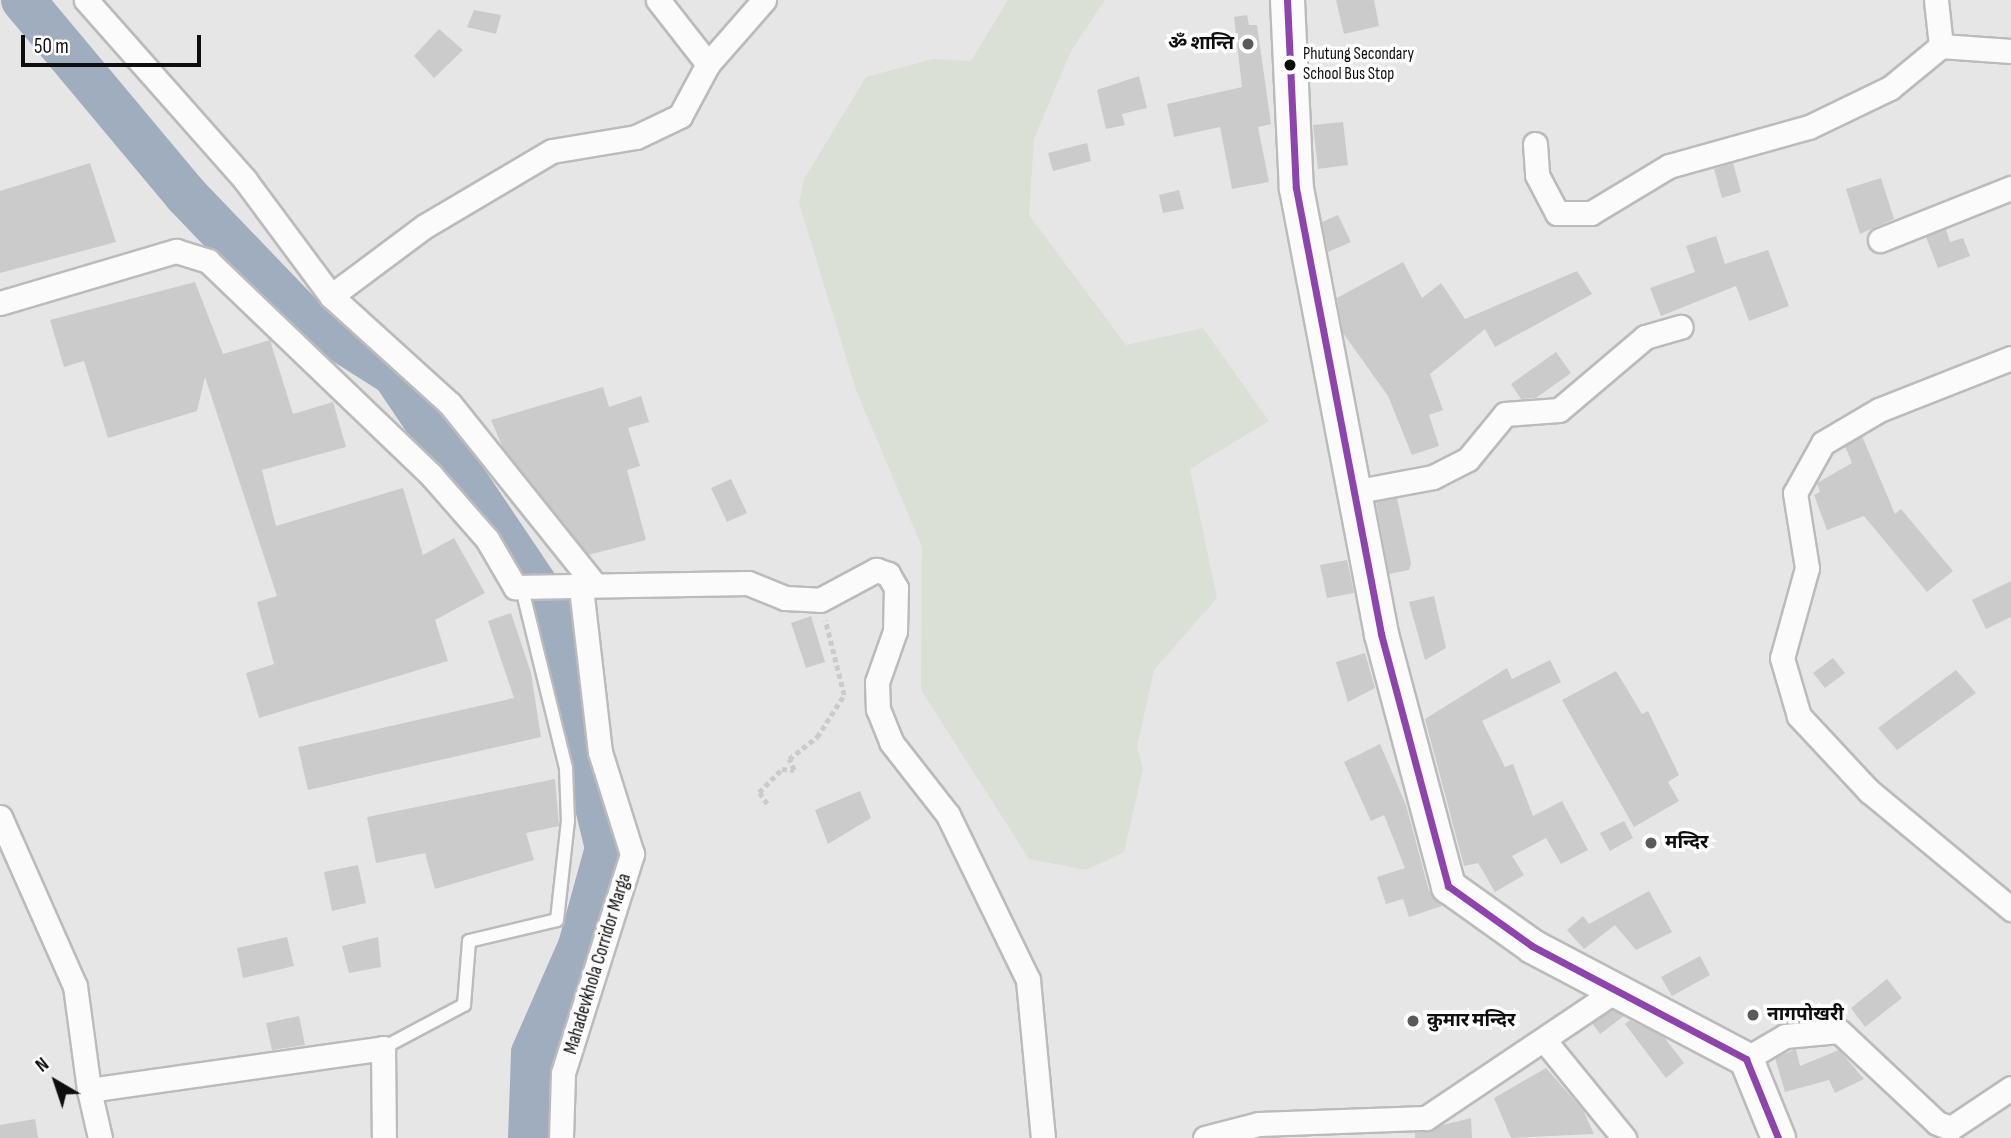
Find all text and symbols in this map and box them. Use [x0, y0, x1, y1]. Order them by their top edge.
scale bar [24, 21, 205, 65]
place label: ॐ शान्ति [1168, 33, 1234, 55]
text: 50 m [34, 34, 69, 59]
marker: ॐ शान्ति [1240, 36, 1256, 52]
place label: Phutung Secondary School Bus Stop [1303, 45, 1414, 85]
marker: Phutung Secondary School Bus Stop [1283, 58, 1297, 72]
place label: मन्दिर [1665, 832, 1708, 854]
marker: मन्दिर [1643, 835, 1659, 851]
street label: Mahadevkhola Corridor Marga [560, 871, 636, 1057]
place label: नागपोखरी [1767, 1004, 1844, 1026]
marker: नागपोखरी [1745, 1007, 1761, 1023]
place label: कुमार मन्दिर [1427, 1010, 1515, 1032]
marker: कुमार मन्दिर [1405, 1013, 1421, 1029]
north arrow [21, 1047, 91, 1117]
text: N [31, 1053, 54, 1077]

